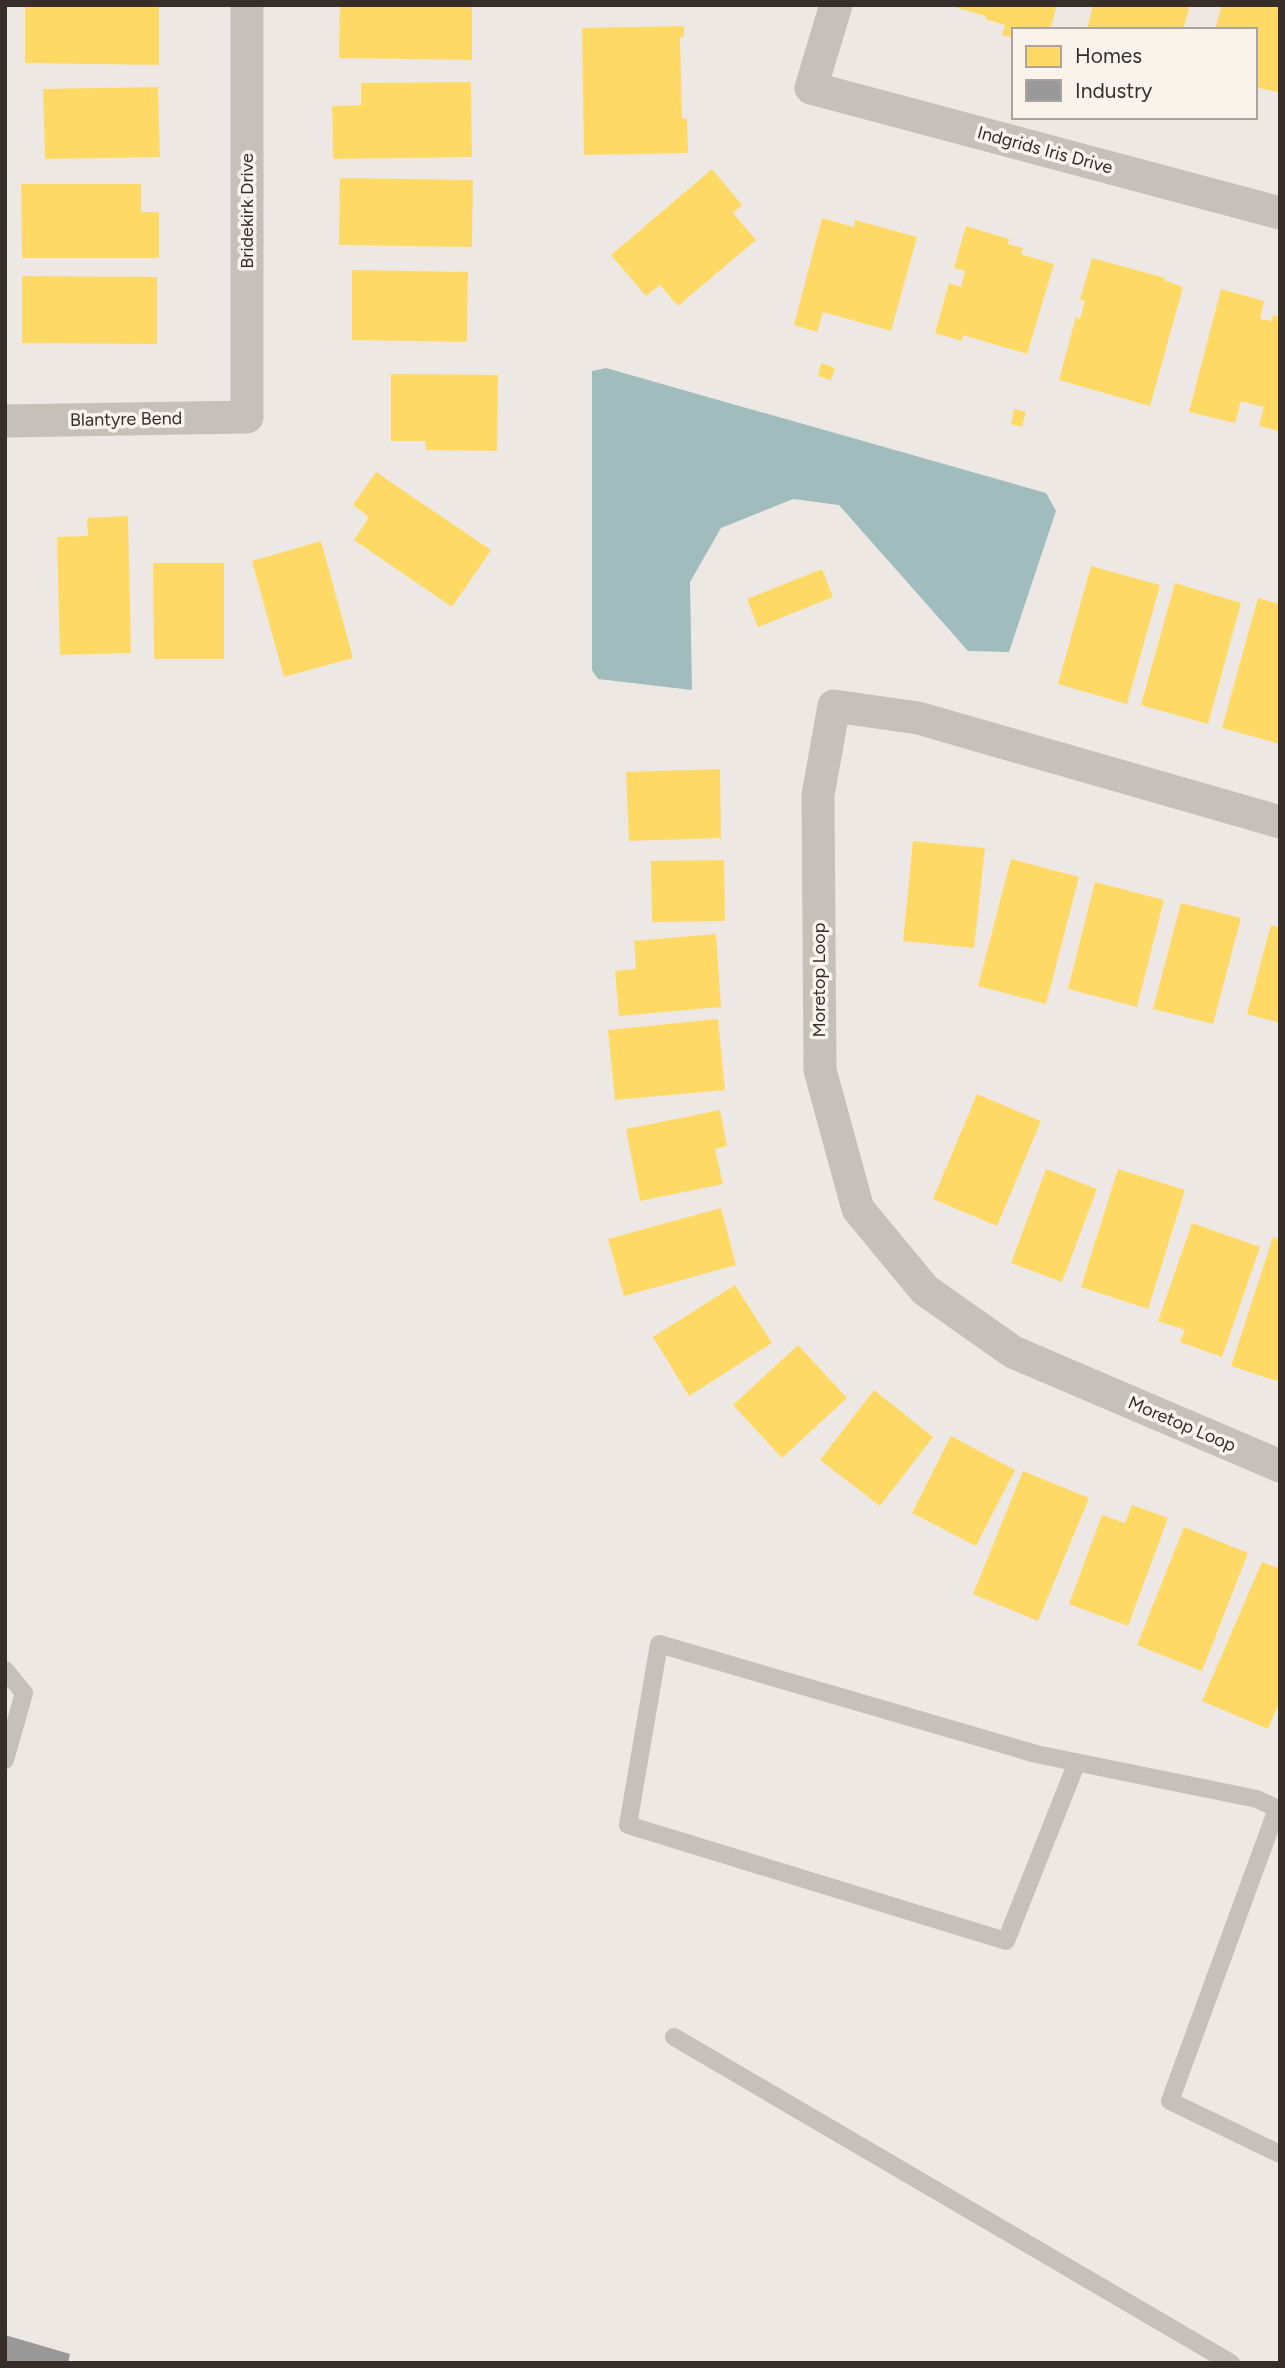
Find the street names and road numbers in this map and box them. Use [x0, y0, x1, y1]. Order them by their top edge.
street label: Indgrids Iris Drive [975, 121, 1115, 179]
street label: Bridekirk Drive [236, 153, 258, 269]
street label: Blantyre Bend [70, 407, 182, 431]
street label: Moretop Loop [808, 923, 830, 1037]
street label: Moretop Loop [1125, 1391, 1239, 1457]

